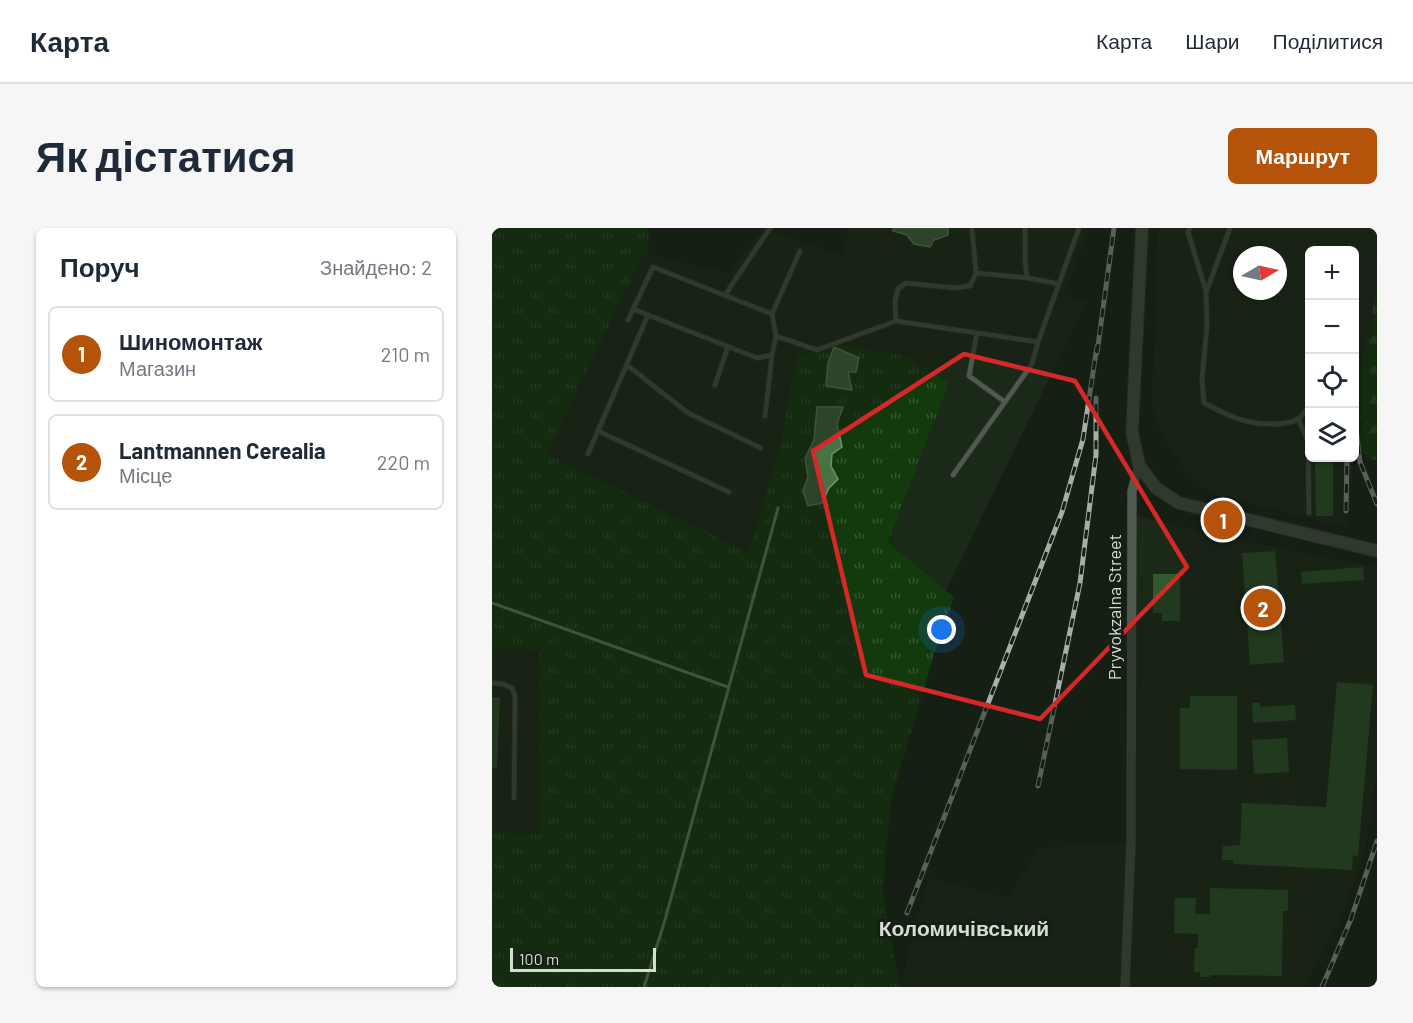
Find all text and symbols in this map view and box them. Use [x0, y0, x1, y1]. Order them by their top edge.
text: Карта [30, 24, 109, 58]
text: Карта [1096, 28, 1152, 53]
text: Шари [1185, 28, 1240, 53]
text: Поділитися [1273, 28, 1383, 53]
button: Маршрут [1228, 128, 1377, 184]
text: Як дістатися [36, 130, 295, 180]
north arrow [1233, 246, 1287, 300]
map controls [1305, 246, 1359, 462]
button: + [1305, 246, 1359, 300]
text: Поруч [60, 251, 140, 282]
text: Знайдено: 2 [320, 255, 432, 279]
button: − [1305, 300, 1359, 354]
text: Шиномонтаж [119, 328, 262, 354]
text: 1 [78, 342, 85, 366]
text: 210 m [381, 342, 430, 366]
button: locate [1305, 354, 1359, 408]
text: Магазин [119, 356, 196, 380]
button: layers [1305, 408, 1359, 462]
text: Lantmannen Cerealia [119, 437, 326, 463]
text: 2 [76, 450, 87, 474]
text: 220 m [377, 450, 430, 474]
text: Місце [119, 463, 172, 487]
pin: 1 [1204, 498, 1242, 542]
street label: Pryvokzalna Street [1103, 534, 1125, 680]
pin: 2 [1244, 586, 1282, 631]
your location [927, 615, 956, 644]
district label: Коломичівський [879, 915, 1049, 940]
scale bar [510, 945, 656, 972]
text: 100 m [519, 949, 559, 968]

